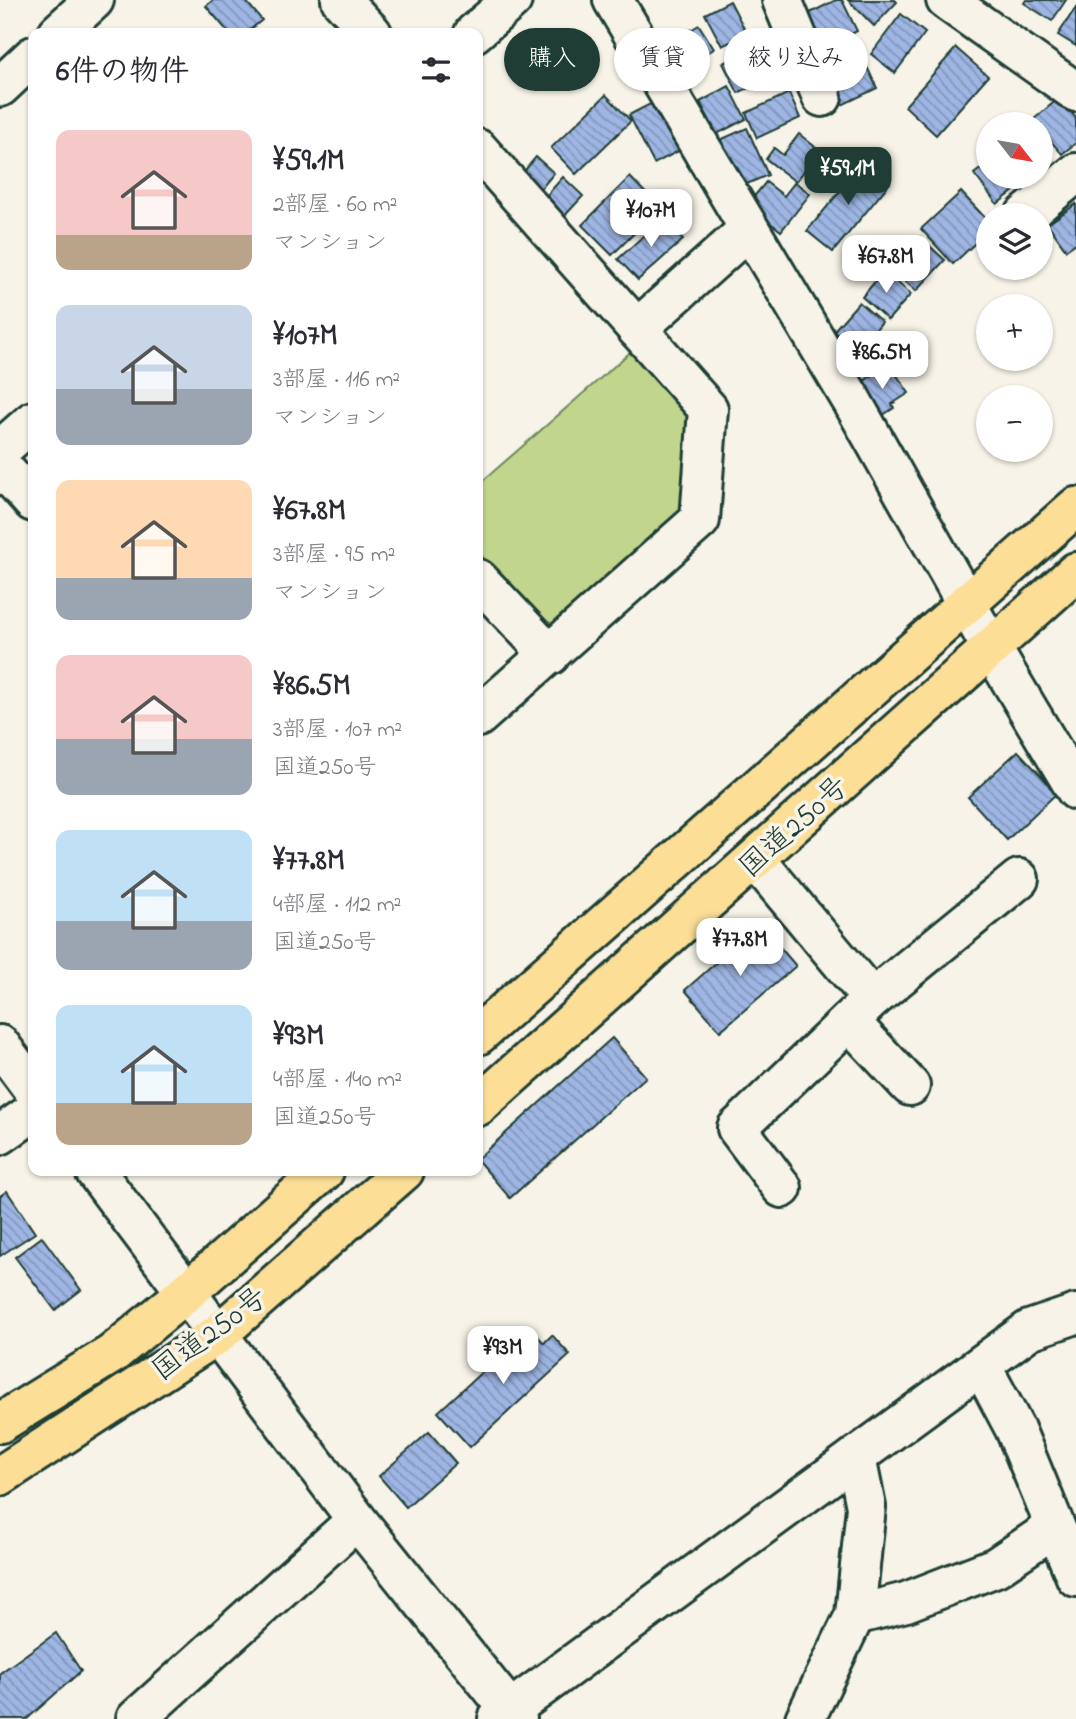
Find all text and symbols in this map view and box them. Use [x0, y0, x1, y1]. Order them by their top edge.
chip: 購入 [504, 28, 600, 91]
chip: 賃貸 [614, 28, 710, 91]
chip: 絞り込み [724, 28, 868, 91]
text: 6件の物件 [56, 51, 189, 95]
icon: filters [417, 51, 455, 89]
north arrow [976, 112, 1054, 189]
map controls [976, 112, 1053, 462]
text: ¥59.1M [273, 140, 345, 184]
pin: ¥59.1M [791, 148, 905, 207]
text: ¥59.1M [820, 153, 876, 186]
icon: home [112, 158, 196, 242]
text: 2部屋 · 60 m² [273, 189, 397, 222]
pin: ¥107M [602, 190, 700, 249]
text: ¥107M [626, 195, 676, 228]
button: layers [976, 203, 1053, 280]
text: マンション [273, 227, 387, 260]
pin: ¥67.8M [829, 236, 943, 295]
text: ¥67.8M [858, 241, 914, 274]
button: + [976, 294, 1053, 371]
text: ¥107M [273, 315, 338, 359]
pin: ¥86.5M [825, 332, 939, 391]
icon: home [112, 333, 196, 417]
text: ¥86.5M [852, 337, 912, 370]
text: 3部屋 · 116 m² [273, 364, 400, 397]
button: − [976, 385, 1053, 462]
text: マンション [273, 402, 387, 435]
text: ¥67.8M [273, 490, 346, 534]
icon: home [112, 508, 196, 592]
text: 3部屋 · 95 m² [273, 539, 395, 572]
text: マンション [273, 577, 387, 610]
text: ¥86.5M [273, 665, 351, 709]
icon: home [112, 683, 196, 767]
text: 3部屋 · 107 m² [273, 714, 402, 747]
text: 国道250号 [273, 752, 377, 785]
street label: 国道250号 [730, 767, 860, 890]
text: ¥77.8M [273, 840, 345, 884]
icon: home [112, 858, 196, 942]
text: 4部屋 · 112 m² [273, 889, 401, 922]
pin: ¥77.8M [683, 918, 797, 978]
text: ¥77.8M [712, 924, 768, 957]
text: 国道250号 [273, 927, 377, 960]
text: ¥93M [273, 1015, 324, 1059]
icon: home [112, 1033, 196, 1117]
text: 4部屋 · 140 m² [273, 1064, 402, 1097]
text: 国道250号 [273, 1102, 377, 1135]
street label: 国道250号 [144, 1277, 278, 1394]
pin: ¥93M [462, 1326, 544, 1386]
text: ¥93M [483, 1332, 523, 1365]

